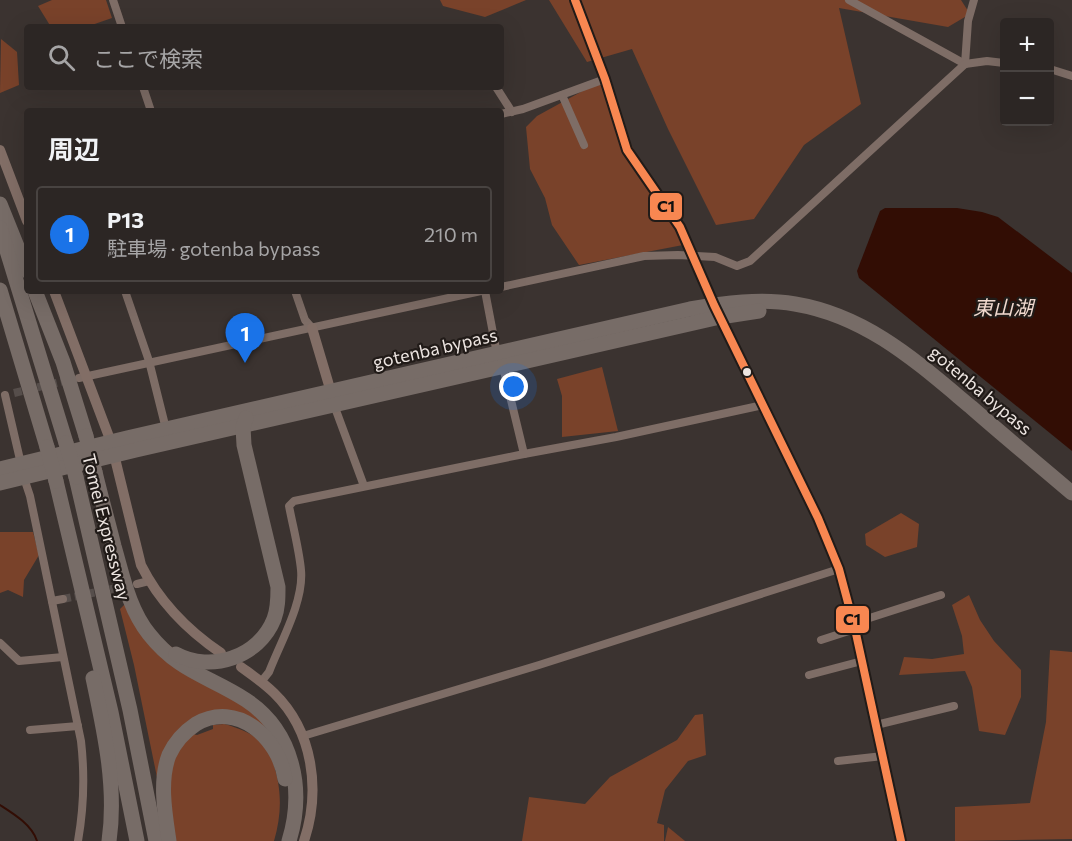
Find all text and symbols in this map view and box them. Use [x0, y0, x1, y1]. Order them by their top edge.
map controls [1000, 18, 1054, 126]
button: + [1000, 18, 1054, 72]
search box [24, 24, 504, 90]
icon: search [45, 41, 78, 74]
text: ここで検索 [93, 45, 203, 72]
button: − [1000, 72, 1054, 126]
text: 周辺 [48, 133, 100, 164]
line badge: C1 [649, 192, 683, 221]
text: C1 [657, 196, 675, 215]
text: P13 [107, 206, 144, 233]
text: 1 [65, 222, 74, 246]
text: 210 m [424, 222, 478, 246]
text: 駐車場 · gotenba bypass [107, 236, 320, 260]
water label: 東山湖 [973, 295, 1036, 319]
pin: 1 [226, 314, 264, 363]
street label: gotenba bypass [371, 323, 499, 373]
street label: gotenba bypass [925, 341, 1037, 439]
unlabelled marker [741, 366, 753, 378]
your location [499, 372, 528, 401]
street label: Tomei Expressway [78, 451, 136, 603]
line badge: C1 [835, 605, 870, 634]
text: C1 [843, 609, 861, 628]

